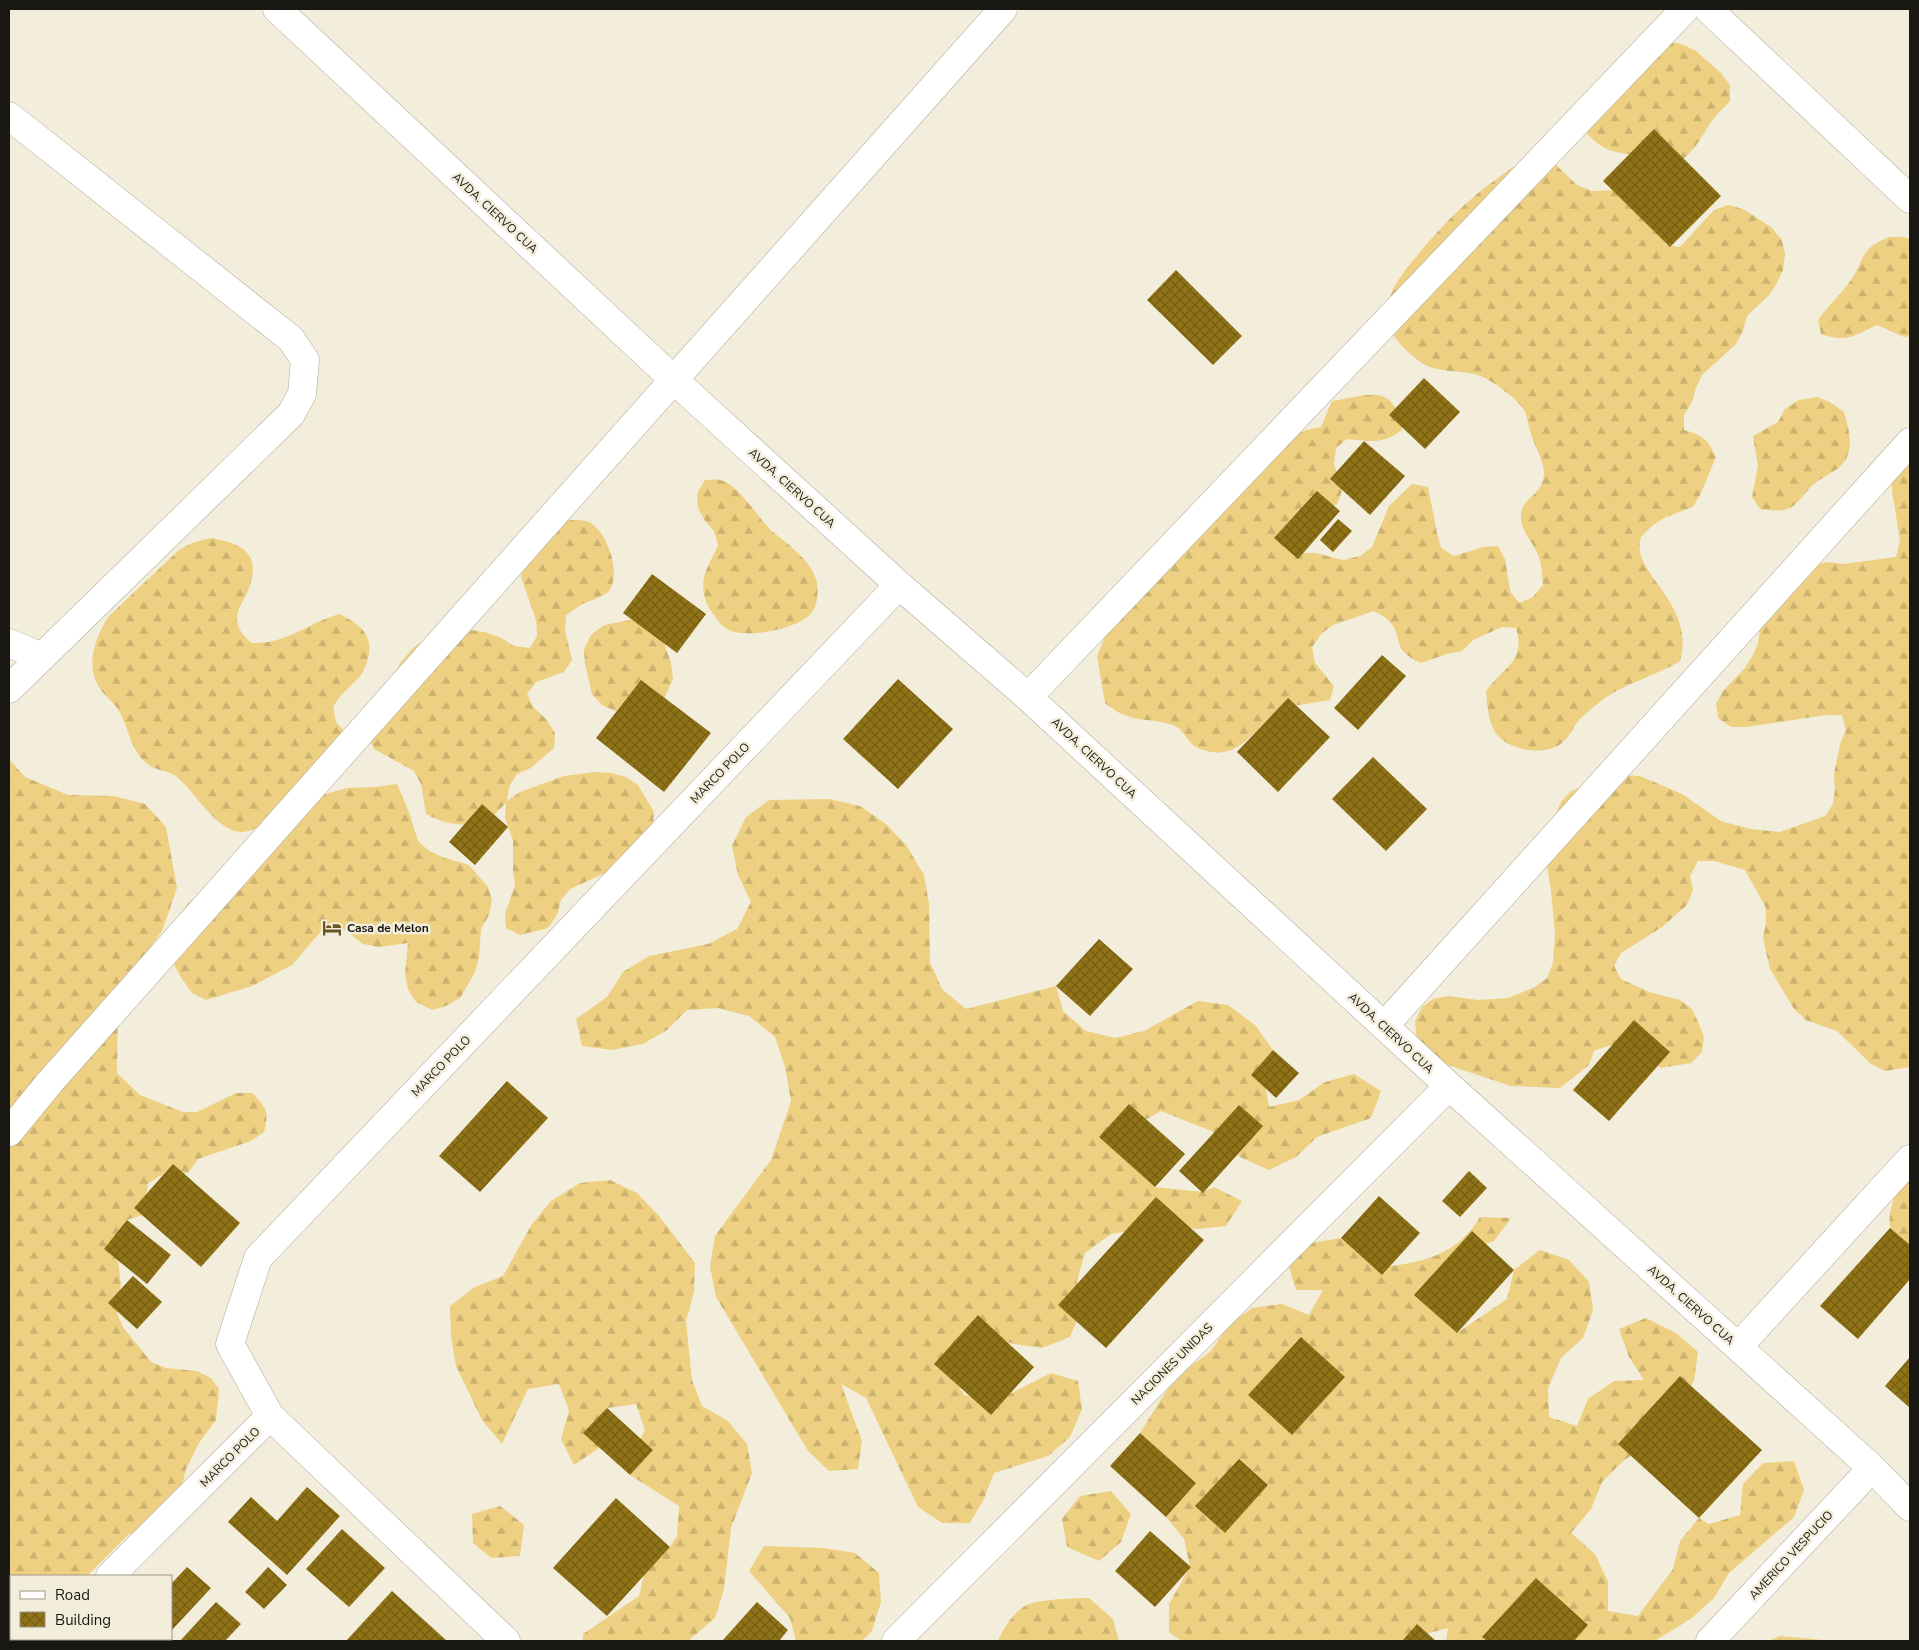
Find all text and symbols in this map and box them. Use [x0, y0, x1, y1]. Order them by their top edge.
street label: AVDA. CIERVO CUA [449, 169, 542, 257]
street label: AVDA. CIERVO CUA [745, 445, 839, 532]
street label: AVDA. CIERVO CUA [1048, 714, 1141, 802]
street label: MARCO POLO [687, 739, 753, 807]
hotel icon: Casa de Melon [321, 917, 343, 939]
place label: Casa de Melon [347, 920, 429, 936]
street label: AVDA. CIERVO CUA [1345, 989, 1438, 1077]
street label: MARCO POLO [408, 1032, 474, 1100]
street label: AVDA. CIERVO CUA [1644, 1262, 1738, 1349]
street label: NACIONES UNIDAS [1128, 1320, 1216, 1408]
street label: MARCO POLO [196, 1423, 264, 1491]
street label: AMERICO VESPUCIO [1745, 1507, 1837, 1603]
legend [10, 1575, 172, 1640]
text: Road [55, 1585, 90, 1605]
text: Building [55, 1610, 111, 1630]

